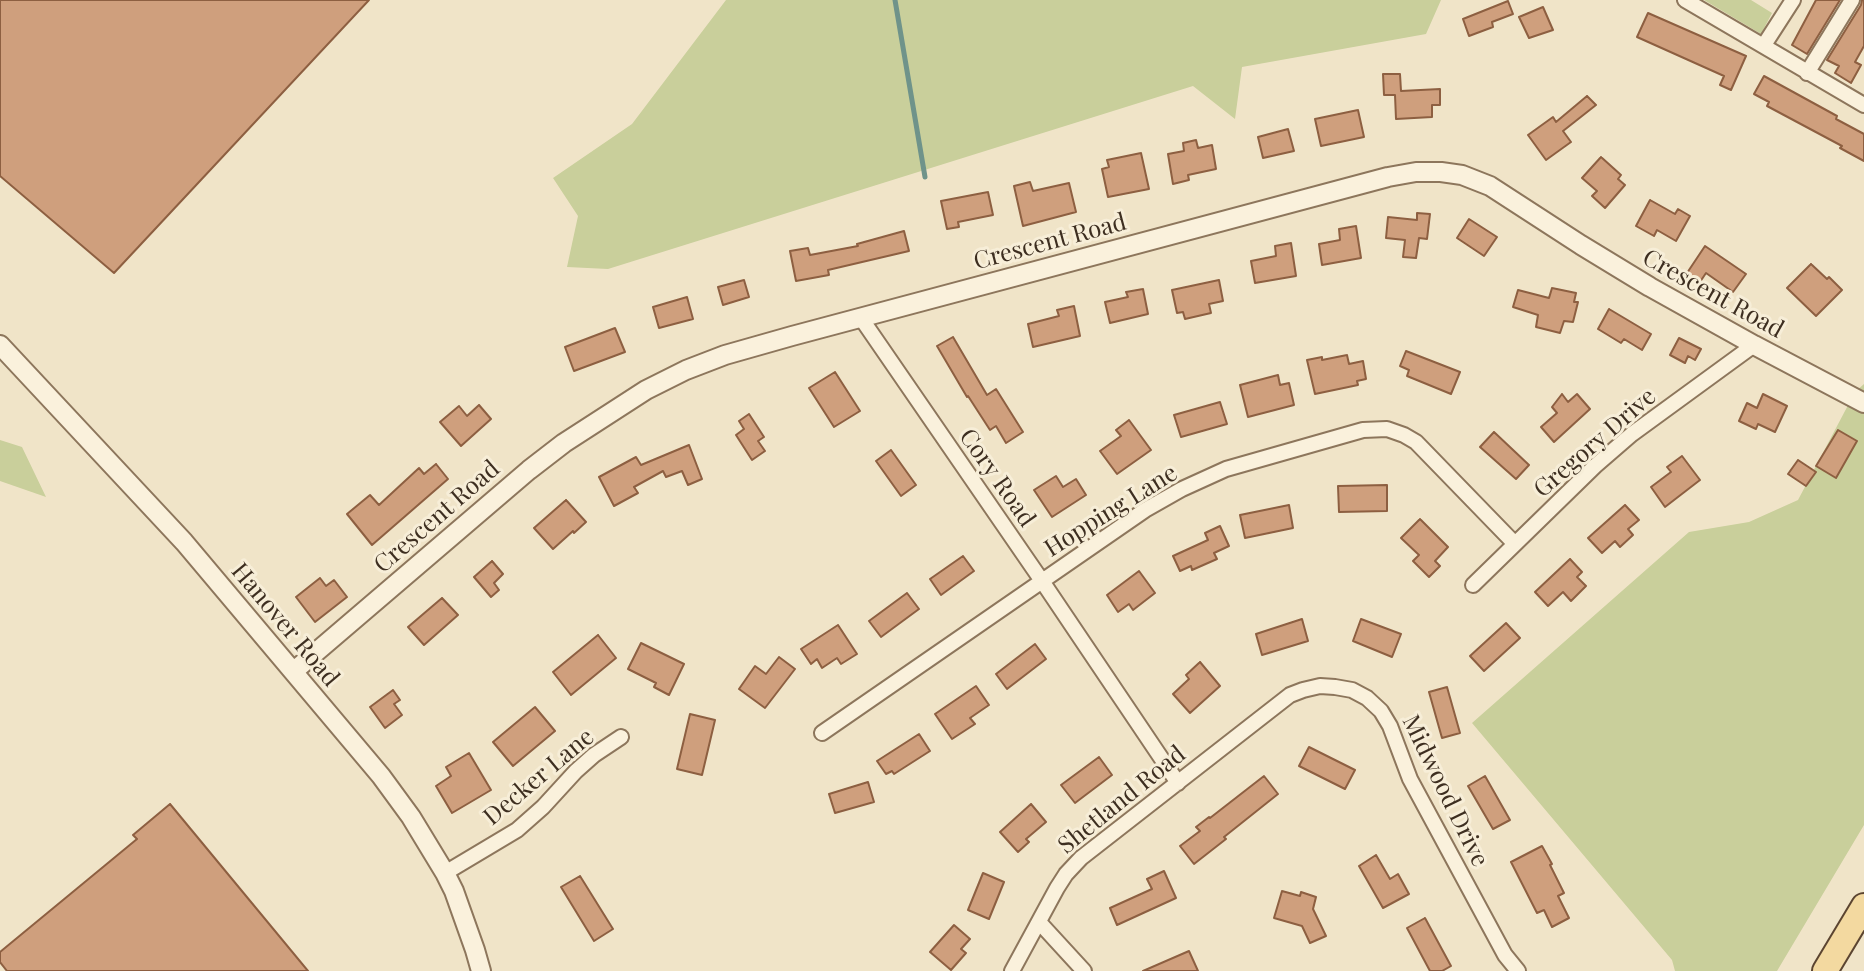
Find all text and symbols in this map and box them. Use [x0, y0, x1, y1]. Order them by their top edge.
street label: Crescent Road [971, 208, 1129, 276]
street label: Crescent Road [1637, 243, 1789, 345]
street label: Gregory Drive [1528, 382, 1662, 504]
street label: Cory Road [953, 423, 1041, 533]
street label: Crescent Road [368, 455, 506, 579]
street label: Hopping Lane [1039, 459, 1183, 563]
street label: Hanover Road [225, 557, 345, 693]
street label: Midwood Drive [1396, 710, 1494, 872]
street label: Decker Lane [478, 723, 600, 831]
street label: Shetland Road [1053, 740, 1191, 860]

